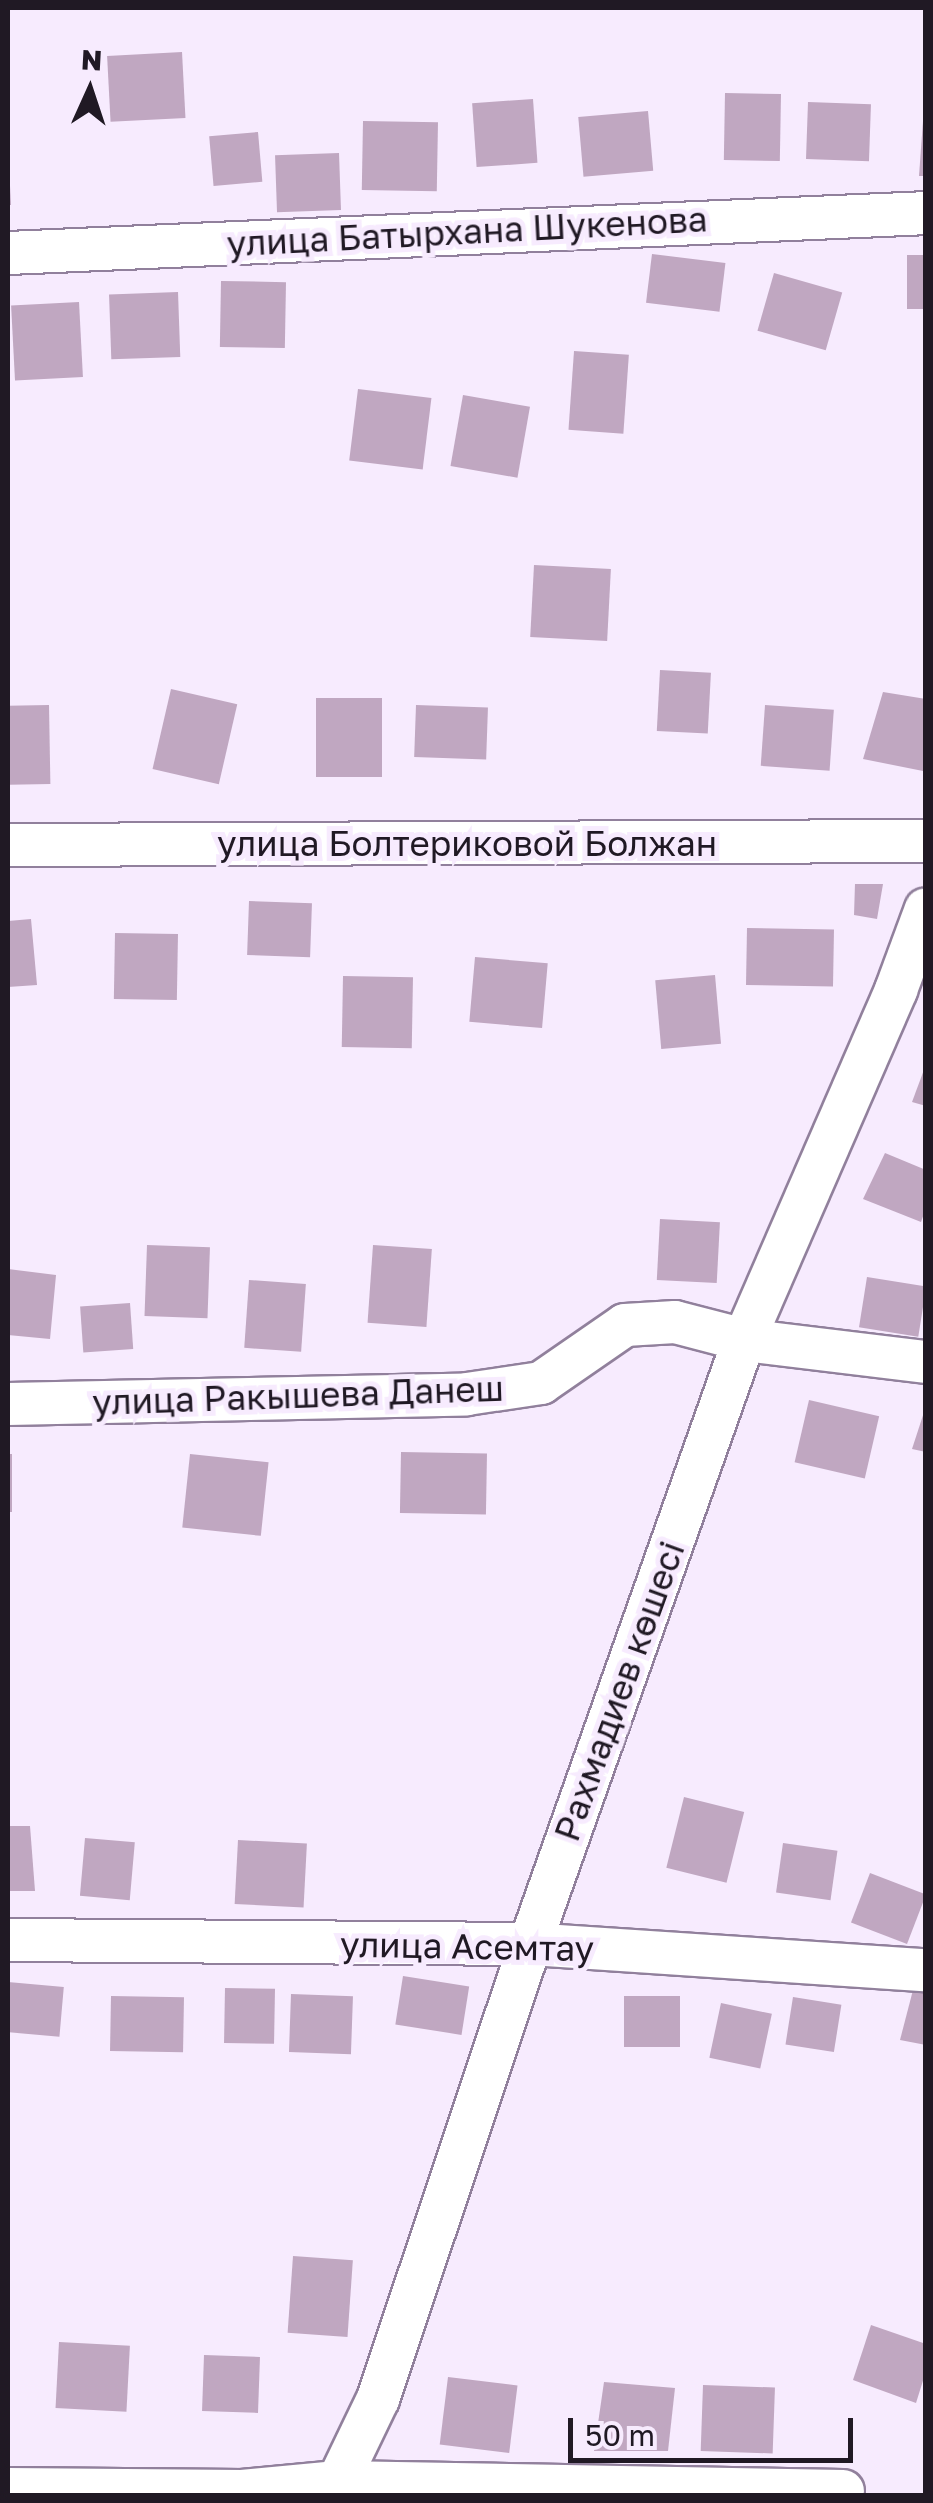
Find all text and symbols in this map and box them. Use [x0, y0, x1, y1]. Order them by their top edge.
north arrow [40, 40, 140, 140]
text: N [80, 43, 103, 77]
street label: улица Батырхана Шукенова [226, 197, 708, 265]
street label: улица Болтериковой Болжан [217, 822, 717, 864]
street label: улица Ракышева Данеш [91, 1367, 505, 1423]
street label: Рахмадиев көшесі [545, 1535, 693, 1847]
street label: улица Асемтау [340, 1923, 594, 1969]
scale bar [573, 2398, 858, 2460]
text: 50 m [585, 2417, 655, 2453]

